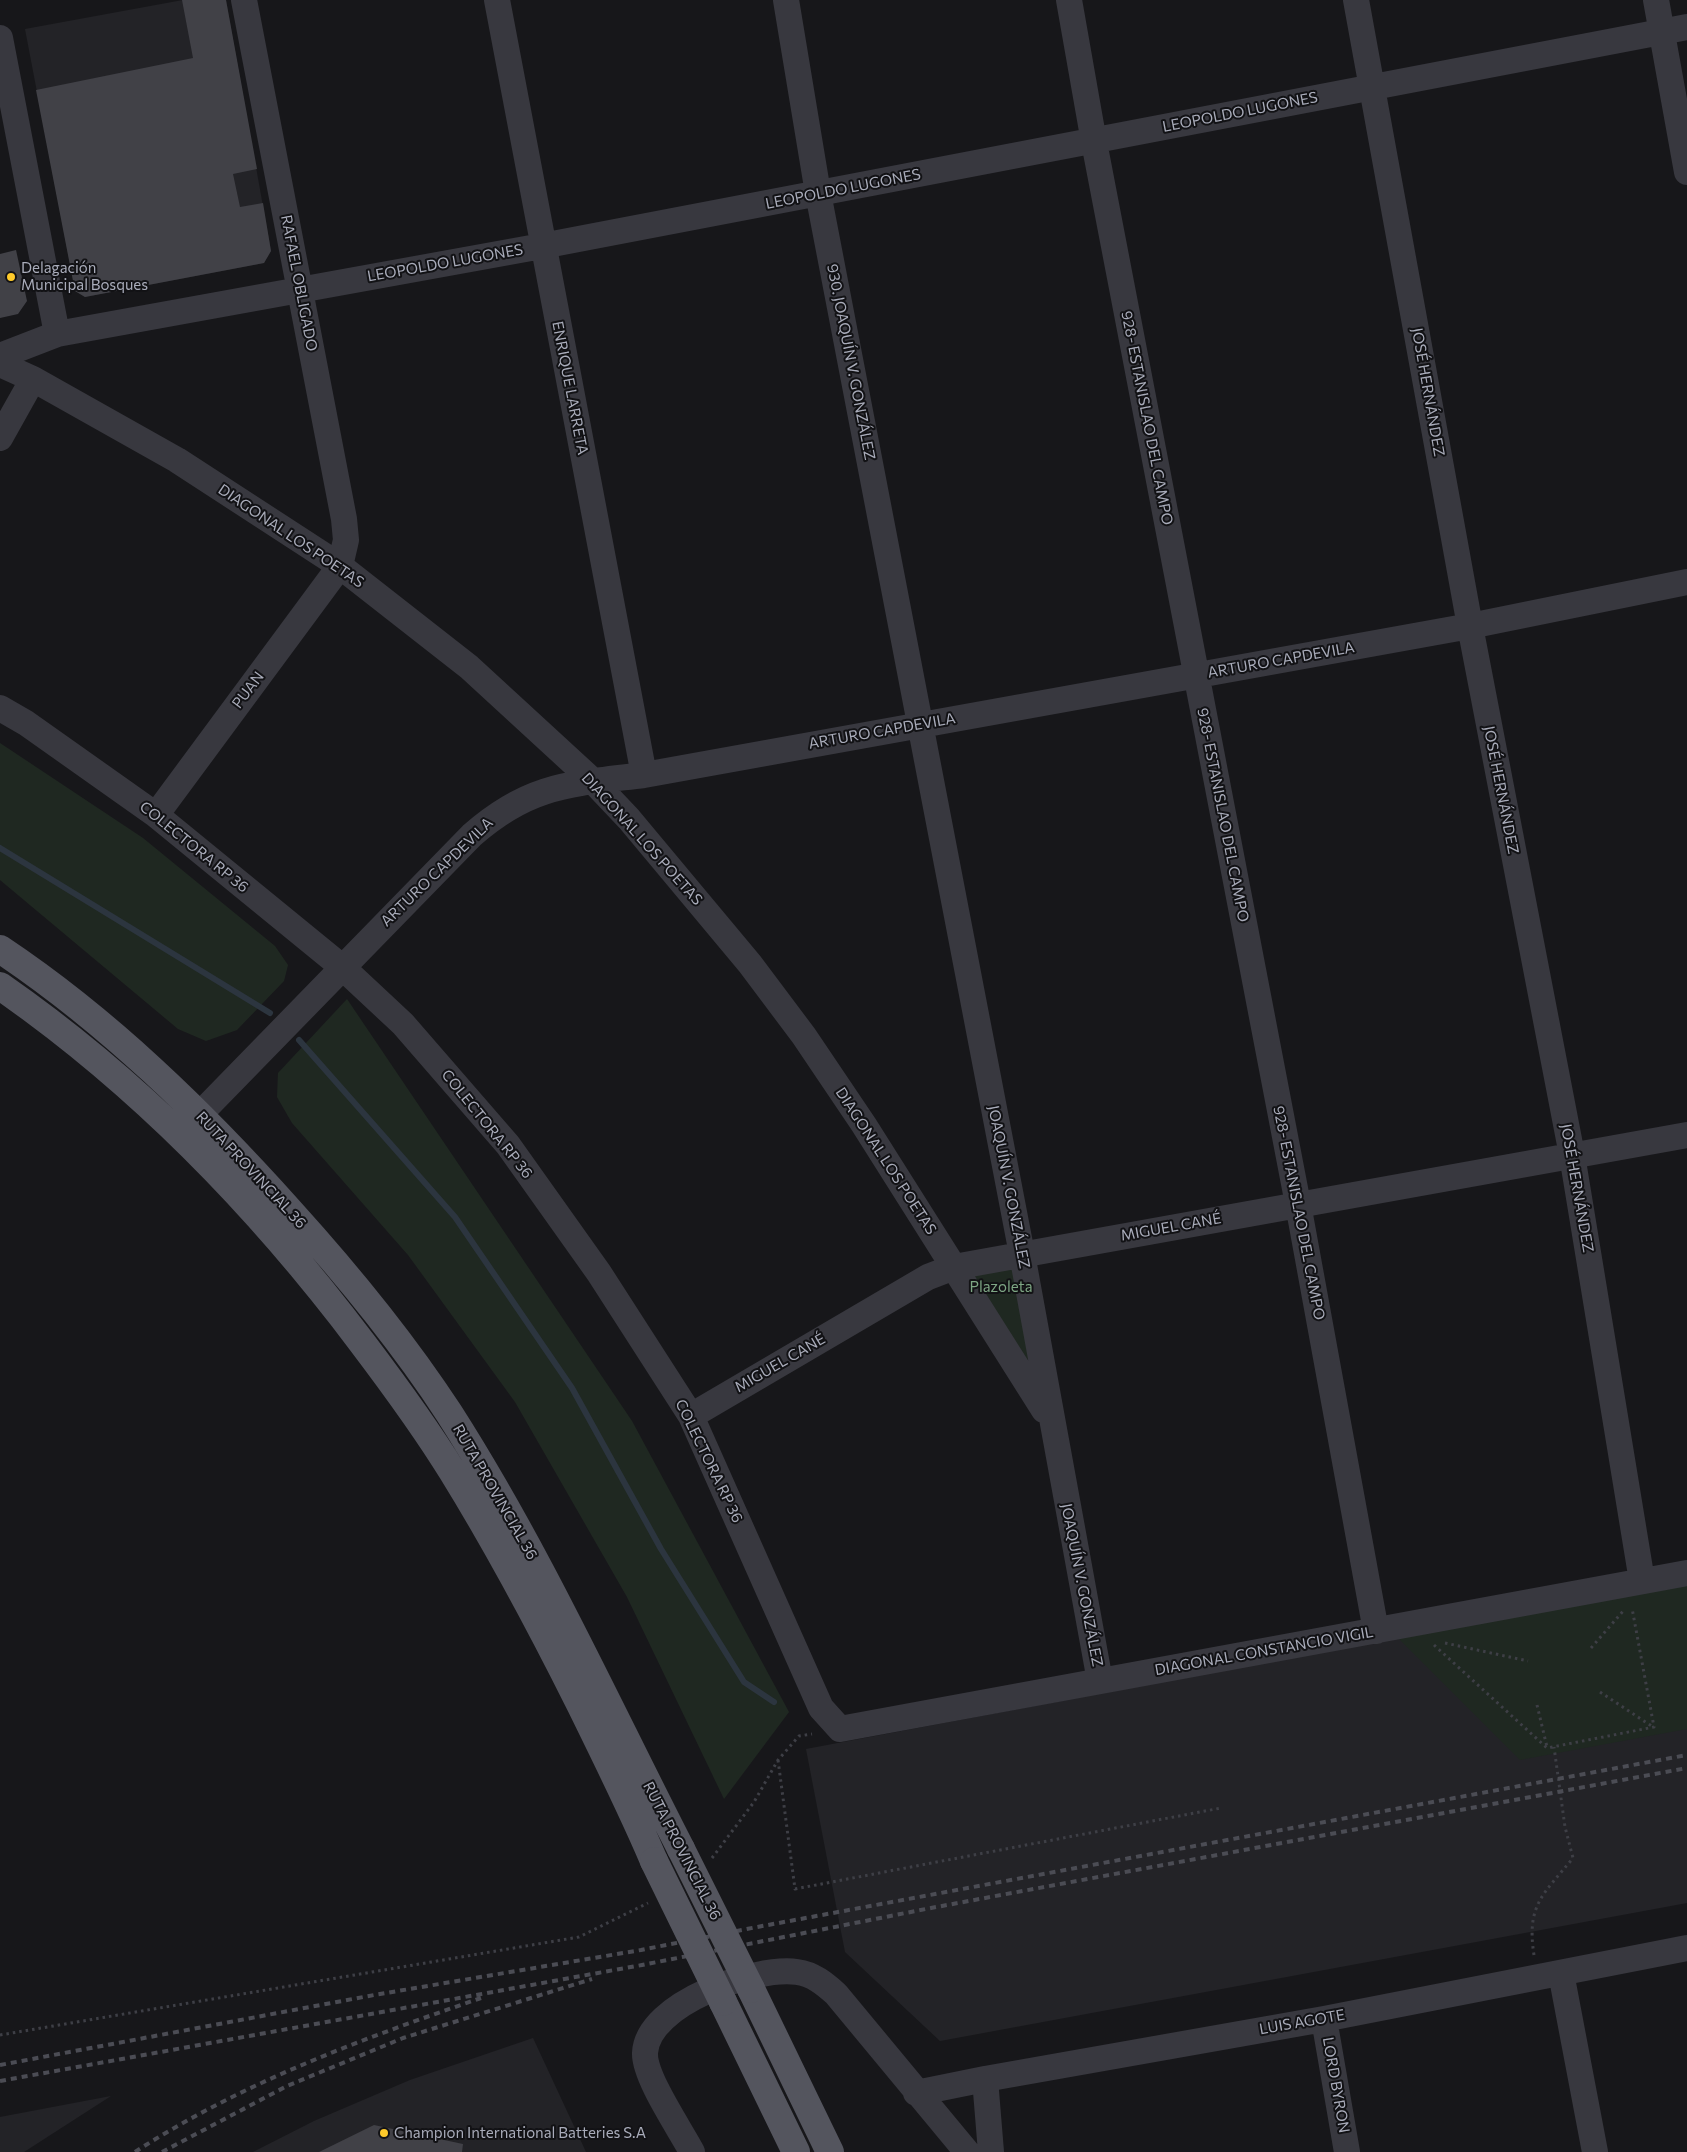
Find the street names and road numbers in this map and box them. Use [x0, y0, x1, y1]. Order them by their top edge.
street label: LEOPOLDO LUGONES [1161, 88, 1319, 136]
street label: LEOPOLDO LUGONES [764, 165, 922, 213]
street label: RAFAEL OBLIGADO [277, 213, 321, 353]
street label: LEOPOLDO LUGONES [366, 240, 524, 286]
street label: 930. JOAQUÍN V. GONZÁLEZ [823, 262, 879, 462]
street label: 928- ESTANISLAO DEL CAMPO [1117, 309, 1177, 527]
street label: ENRIQUE LARRETA [548, 320, 592, 456]
street label: JOSÉ HERNÁNDEZ [1408, 326, 1448, 458]
street label: DIAGONAL LOS POETAS [215, 481, 367, 591]
street label: ARTURO CAPDEVILA [1206, 638, 1356, 682]
street label: PUAN [228, 668, 268, 712]
street label: 928- ESTANISLAO DEL CAMPO [1193, 706, 1253, 924]
street label: ARTURO CAPDEVILA [807, 709, 957, 753]
street label: JOSÉ HERNÁNDEZ [1480, 724, 1522, 856]
street label: DIAGONAL LOS POETAS [578, 769, 706, 909]
street label: COLECTORA RP 36 [136, 798, 252, 896]
street label: ARTURO CAPDEVILA [377, 814, 497, 930]
street label: COLECTORA RP 36 [438, 1066, 536, 1182]
street label: DIAGONAL LOS POETAS [832, 1084, 940, 1238]
street label: JOAQUÍN V. GONZÁLEZ [984, 1104, 1034, 1270]
street label: 928- ESTANISLAO DEL CAMPO [1269, 1104, 1329, 1322]
street label: RUTA PROVINCIAL 36 [192, 1108, 310, 1232]
street label: JOSÉ HERNÁNDEZ [1557, 1122, 1597, 1254]
street label: MIGUEL CANÉ [1119, 1209, 1223, 1245]
street label: MIGUEL CANÉ [731, 1330, 829, 1396]
street label: COLECTORA RP 36 [671, 1396, 747, 1526]
street label: RUTA PROVINCIAL 36 [449, 1421, 541, 1563]
street label: JOAQUÍN V. GONZÁLEZ [1057, 1502, 1107, 1668]
street label: DIAGONAL CONSTANCIO VIGIL [1153, 1623, 1375, 1679]
street label: RUTA PROVINCIAL 36 [639, 1779, 725, 1923]
street label: LUIS AGOTE [1258, 2006, 1346, 2038]
street label: LORD BYRON [1319, 2036, 1353, 2134]

